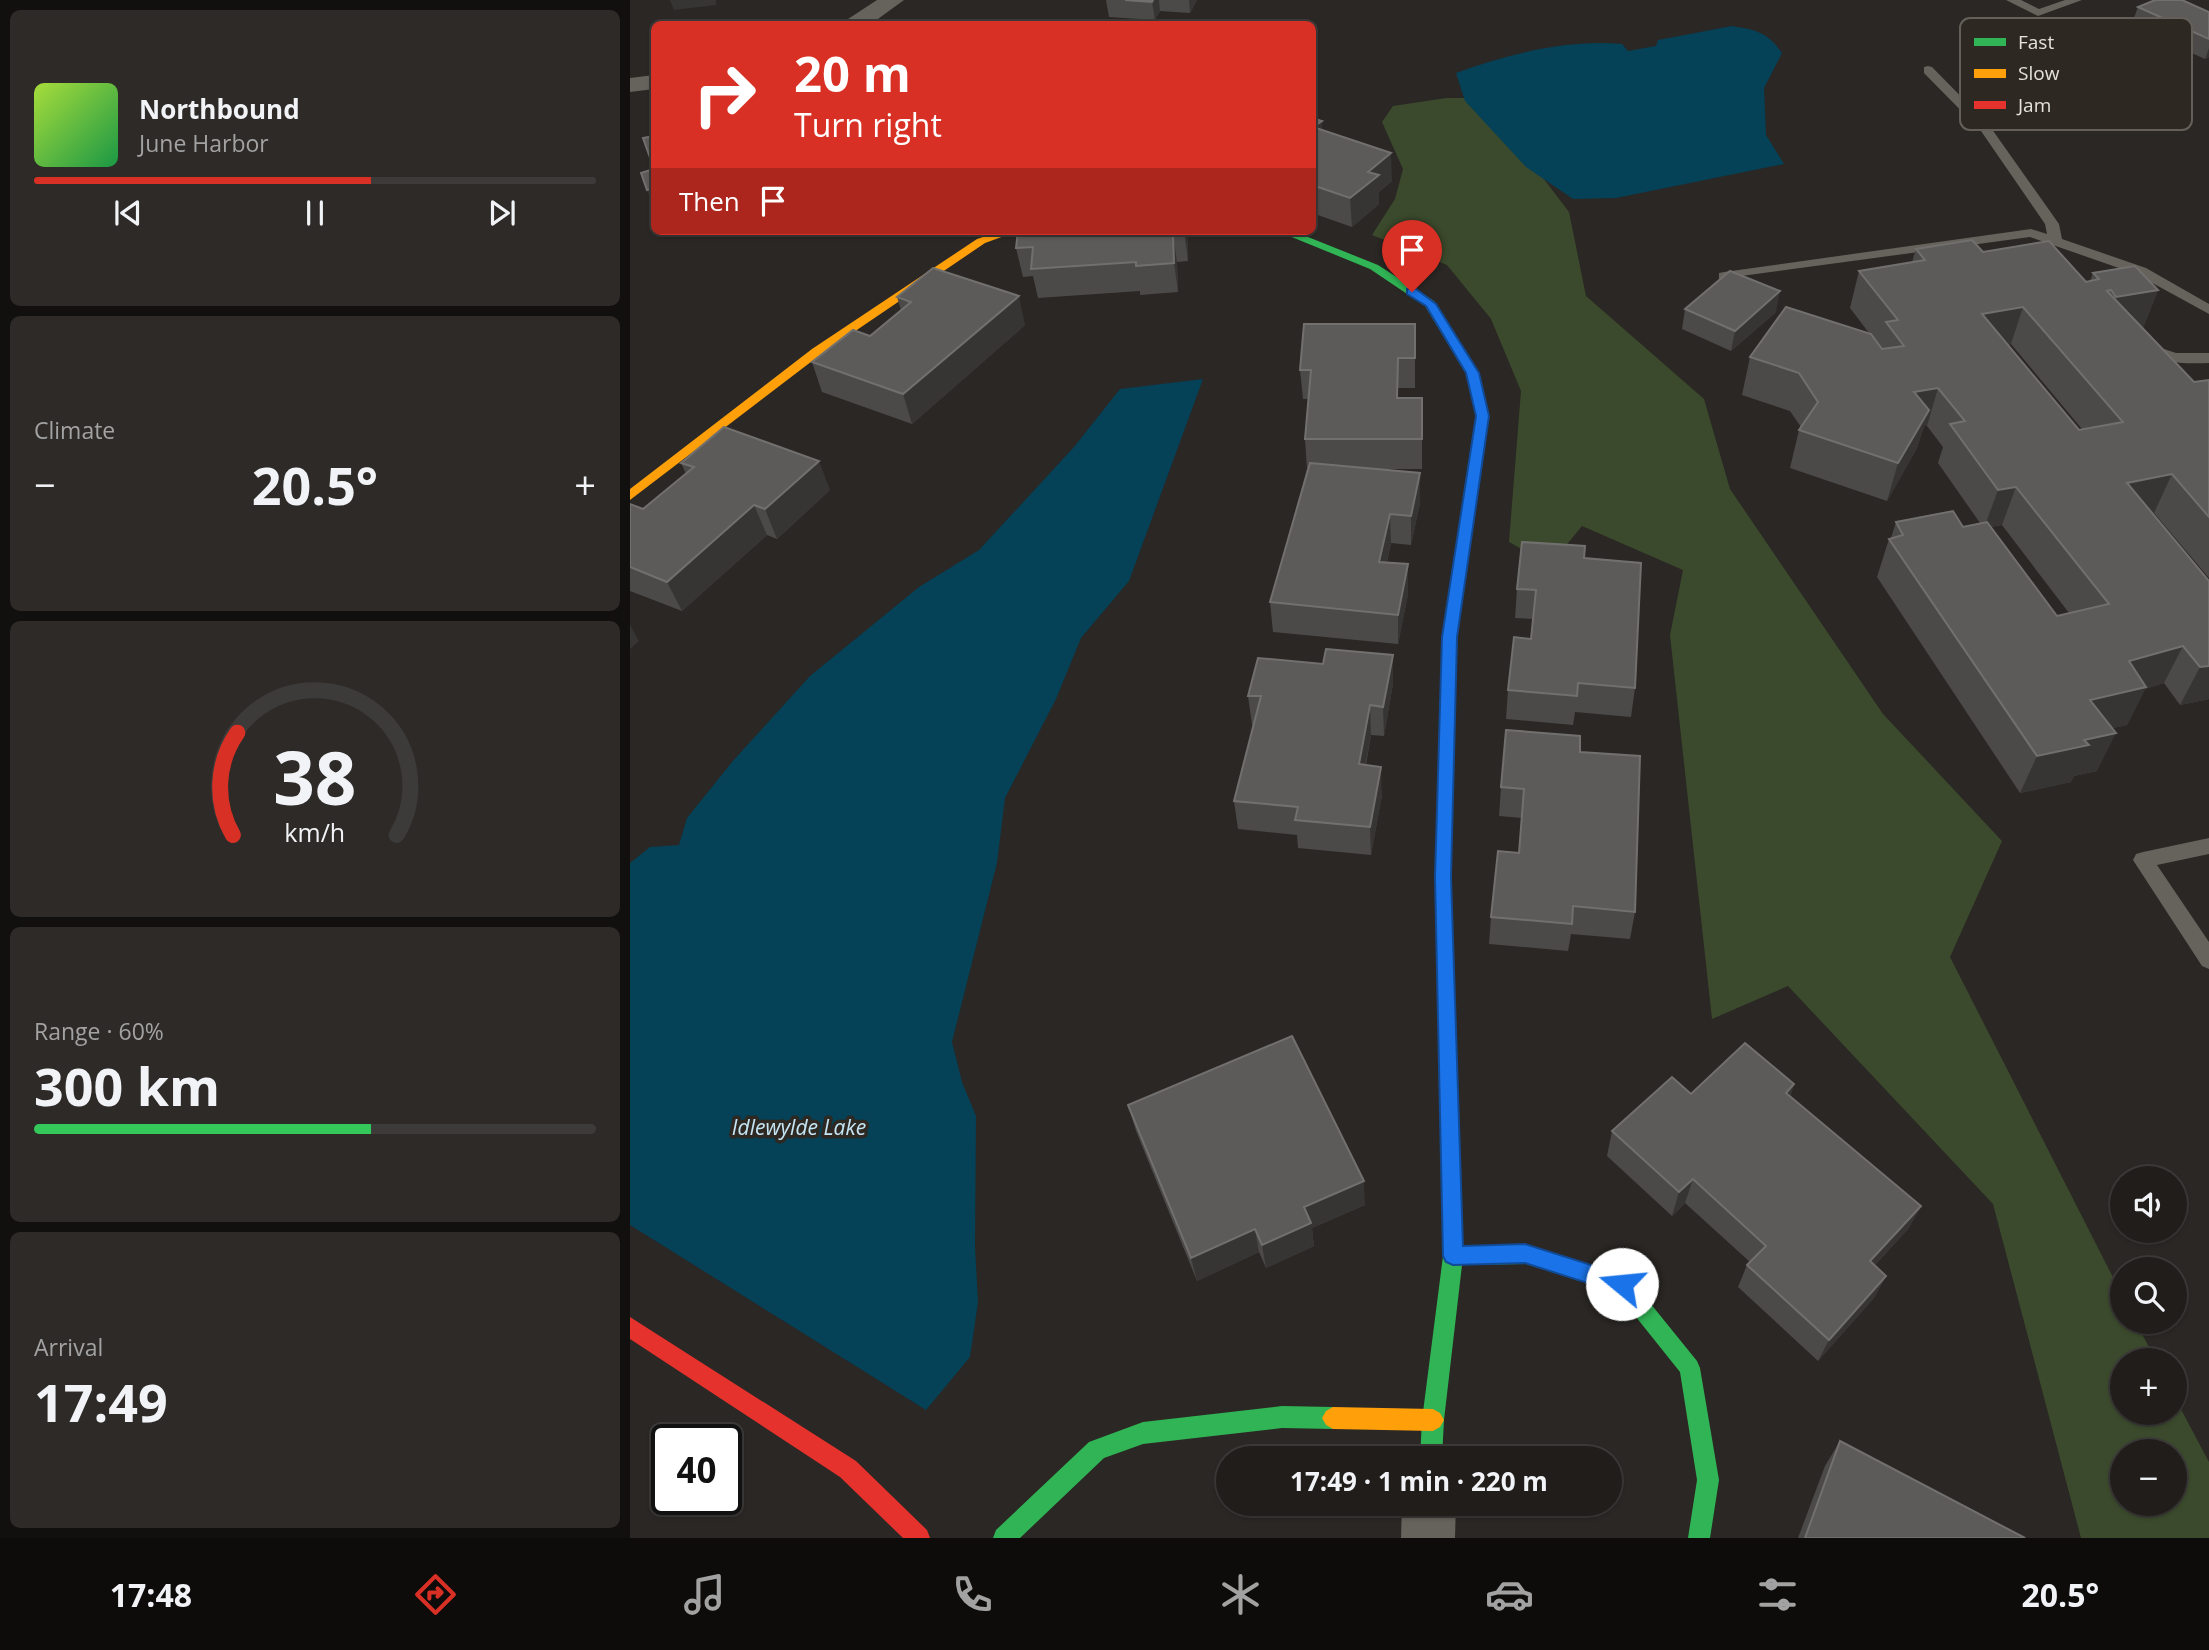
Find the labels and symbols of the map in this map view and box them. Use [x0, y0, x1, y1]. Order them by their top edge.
legend [1960, 18, 2192, 130]
text: Fast [2018, 29, 2054, 55]
text: Slow [2018, 60, 2060, 86]
text: Jam [2016, 92, 2051, 118]
pin [1382, 220, 1442, 292]
water label: Idlewylde Lake [732, 1113, 866, 1141]
position arrow [1585, 1247, 1659, 1321]
speed limit sign: 40 [651, 1424, 742, 1515]

